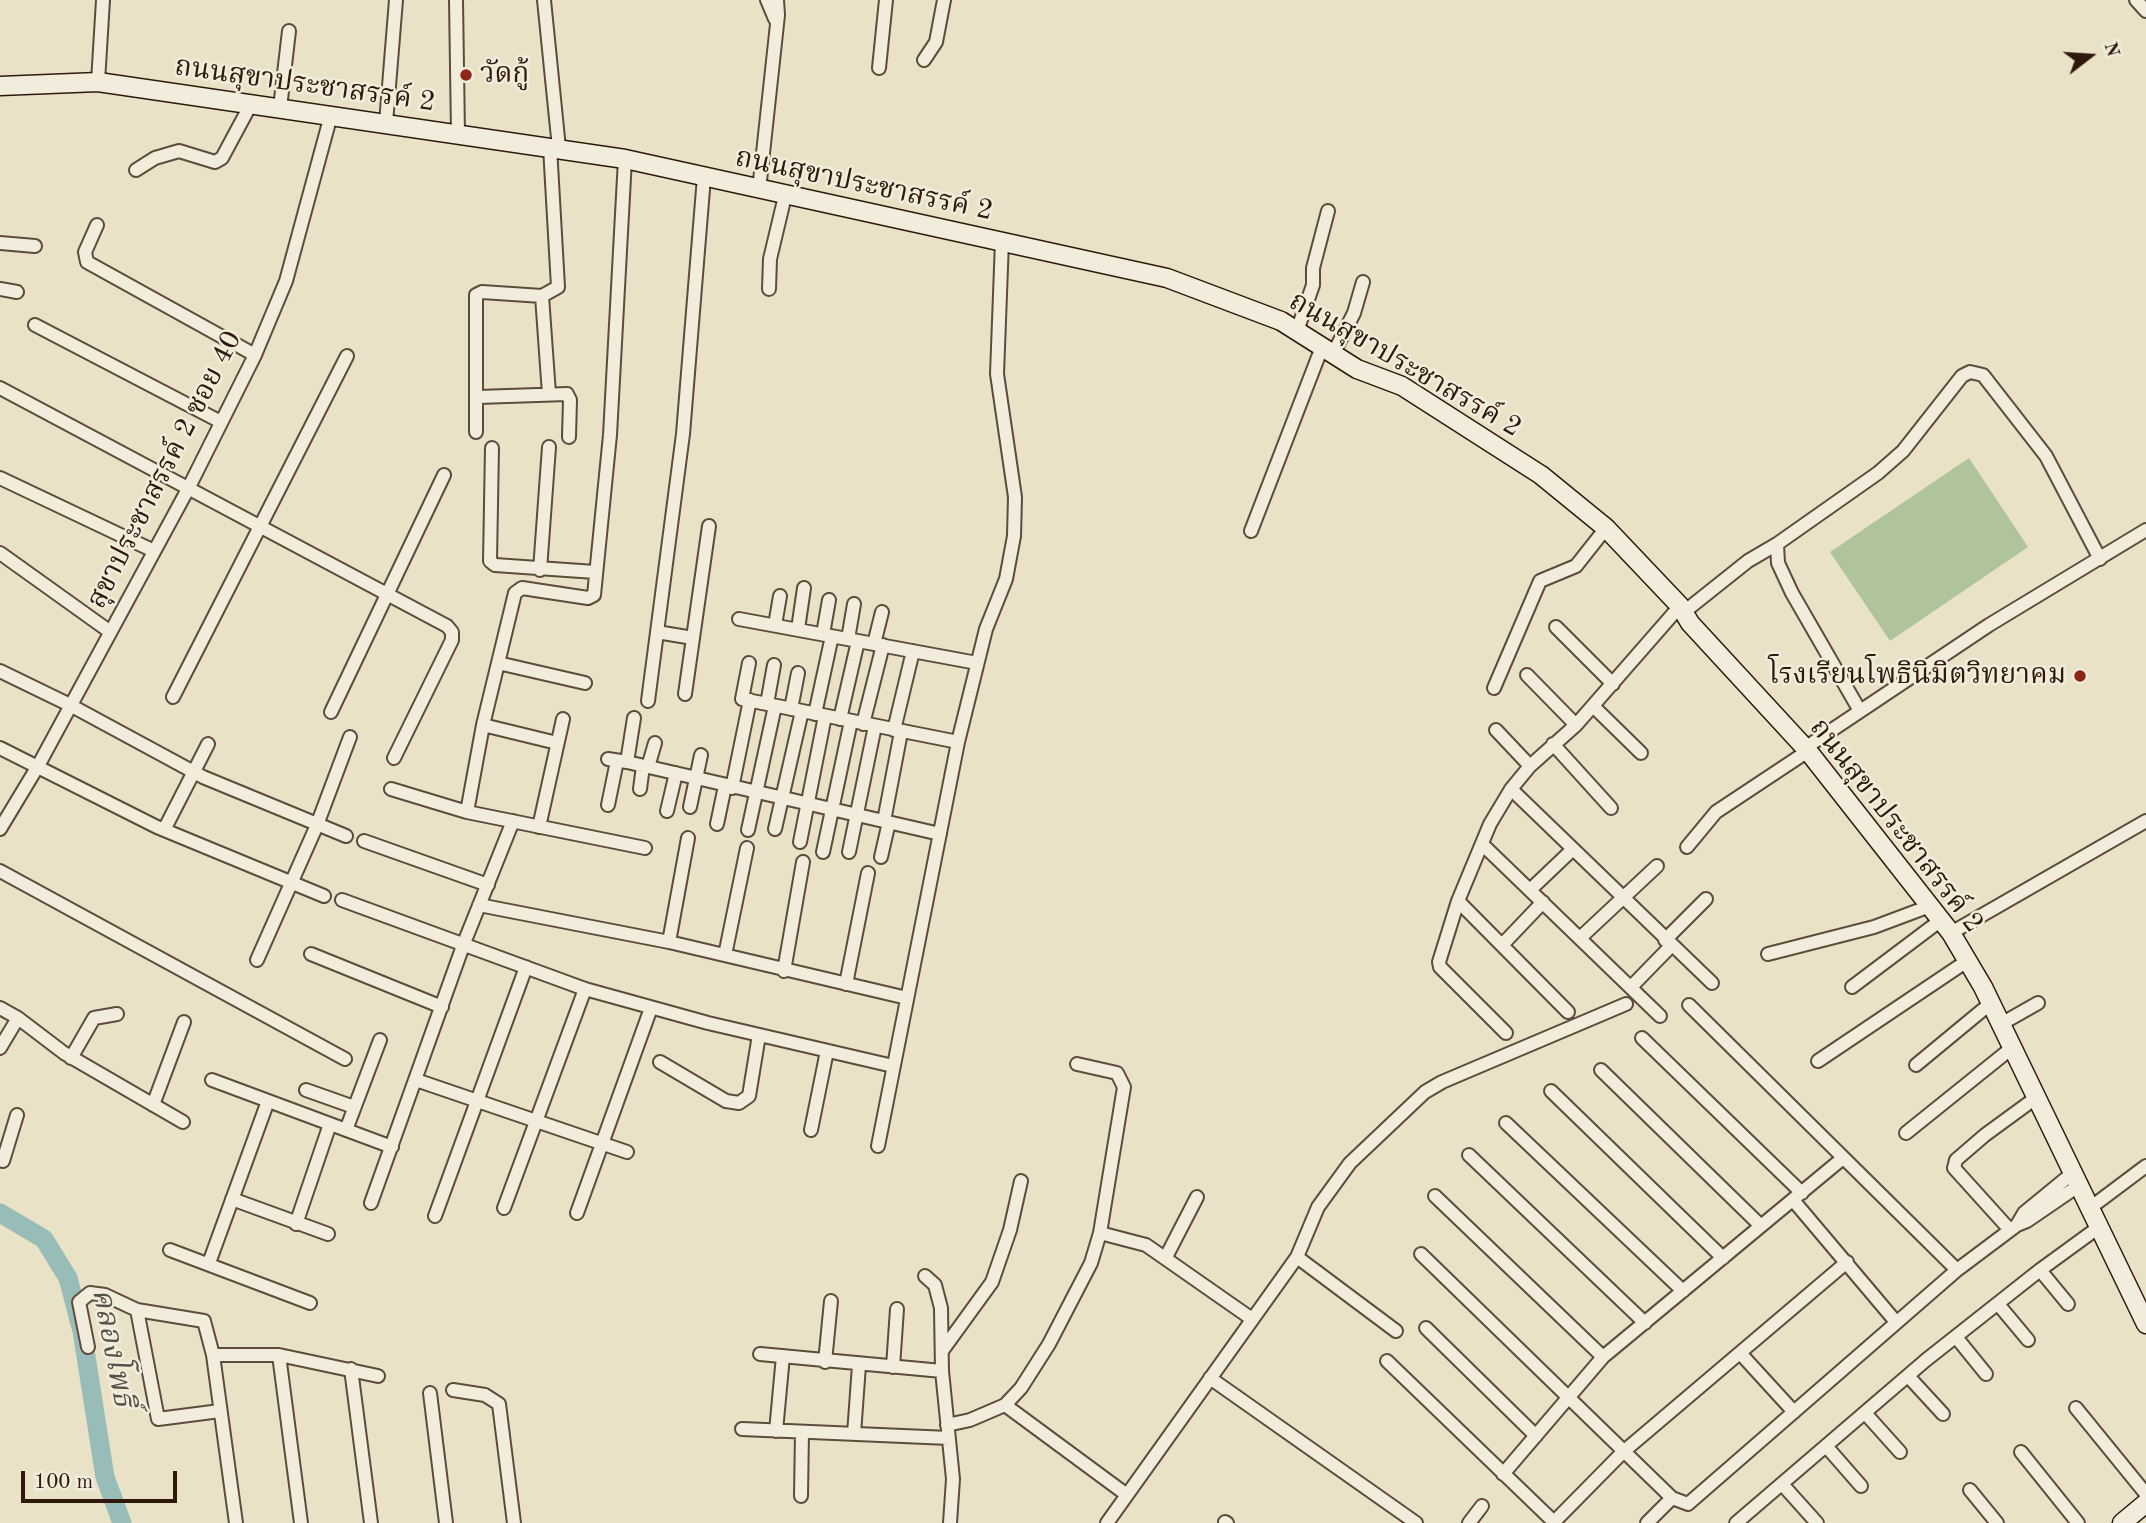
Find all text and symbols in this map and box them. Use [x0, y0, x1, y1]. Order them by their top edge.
north arrow [2055, 21, 2125, 91]
text: N [2099, 40, 2122, 59]
street label: ถนนสุขาประชาสรรค์ 2 [173, 50, 437, 120]
place label: วัดกู้ [480, 58, 529, 92]
marker: วัดกู้ [458, 67, 474, 83]
street label: ถนนสุขาประชาสรรค์ 2 [732, 141, 996, 229]
street label: ถนนสุขาประชาสรรค์ 2 [1283, 285, 1527, 445]
street label: สุขาประชาสรรค์ 2 ซอย 40 [80, 326, 250, 614]
place label: โรงเรียนโพธินิมิตวิทยาคม [1768, 659, 2066, 693]
marker: โรงเรียนโพธินิมิตวิทยาคม [2072, 668, 2088, 684]
street label: ถนนสุขาประชาสรรค์ 2 [1802, 712, 1990, 940]
water label: คลองโพธิ์ [83, 1286, 141, 1410]
scale bar [24, 1456, 180, 1500]
text: 100 m [34, 1472, 93, 1493]

